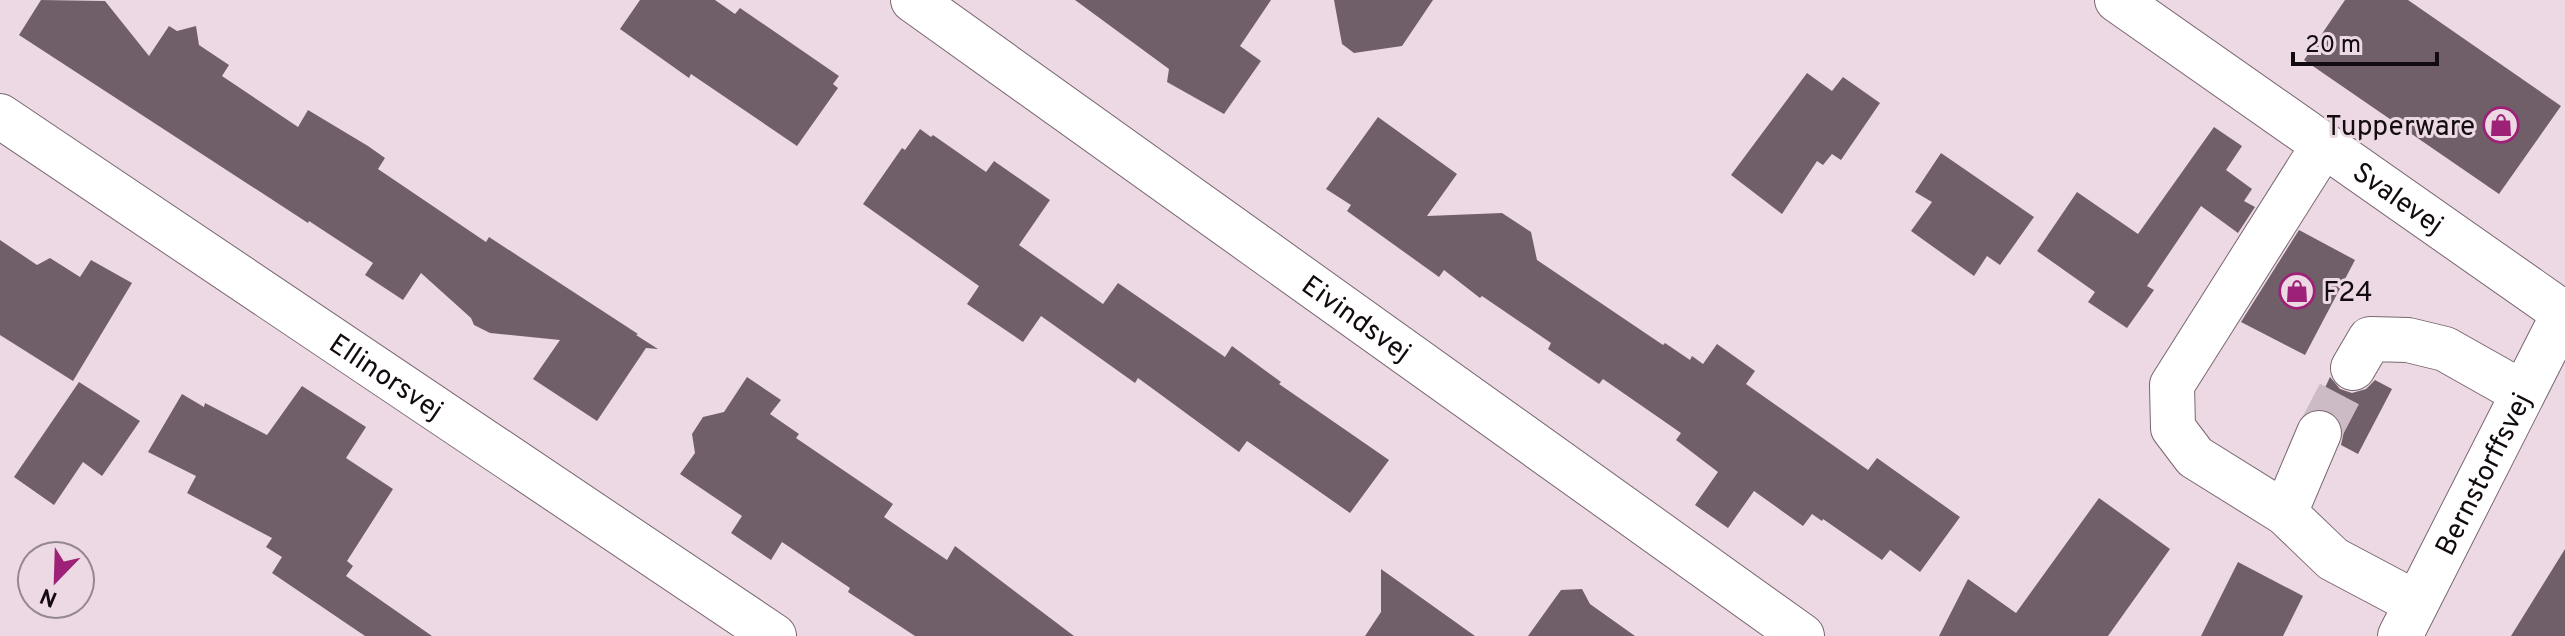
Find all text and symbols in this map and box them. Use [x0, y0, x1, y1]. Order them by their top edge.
scale bar [2293, 16, 2437, 66]
text: 20 m [2305, 31, 2361, 61]
shop icon: Tupperware [2482, 106, 2520, 144]
place label: Tupperware [2326, 110, 2475, 146]
street label: Svalevej [2344, 156, 2449, 244]
street label: Eivindsvej [1293, 269, 1417, 372]
shop icon: F24 [2278, 272, 2316, 310]
place label: F24 [2323, 276, 2373, 312]
street label: Ellinorsvej [321, 327, 449, 430]
street label: Bernstorffsvej [2429, 388, 2541, 563]
north arrow [16, 540, 96, 620]
text: N [37, 581, 62, 612]

